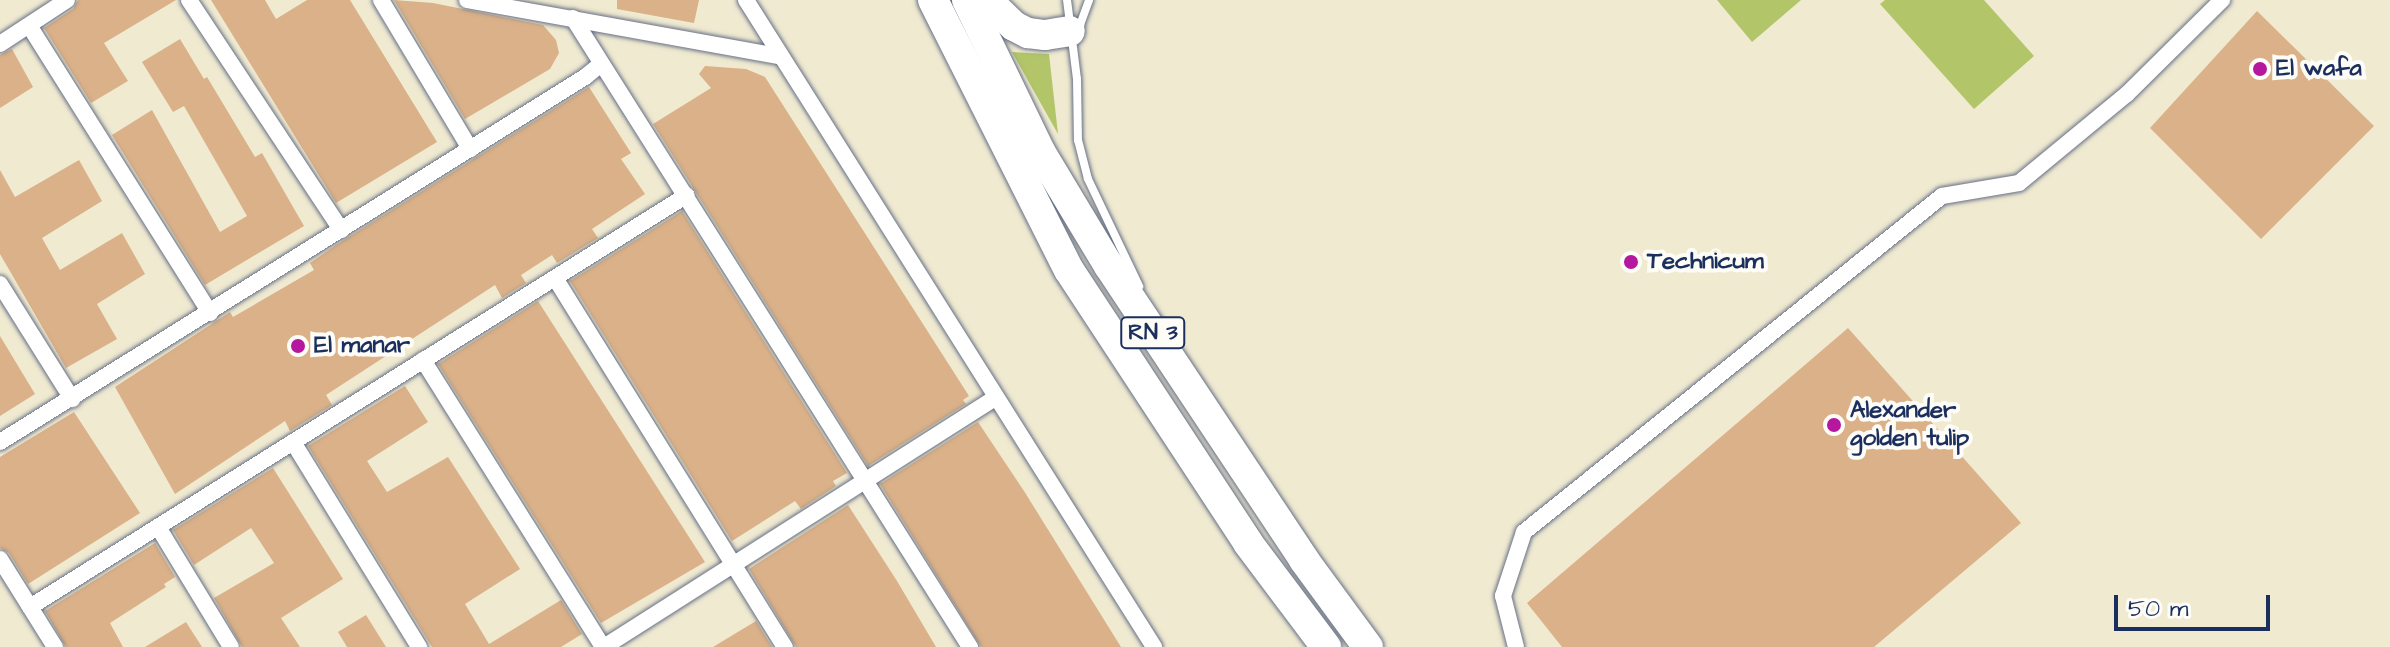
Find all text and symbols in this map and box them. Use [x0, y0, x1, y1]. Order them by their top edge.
place label: El wafa [2276, 55, 2362, 83]
marker: El wafa [2251, 60, 2269, 78]
place label: Technicum [1647, 248, 1764, 276]
marker: Technicum [1622, 253, 1640, 271]
road number: RN 3 [1119, 315, 1187, 351]
place label: El manar [314, 332, 410, 360]
marker: El manar [289, 337, 307, 355]
place label: Alexander golden tulip [1850, 397, 1969, 453]
marker: Alexander golden tulip [1825, 416, 1843, 434]
scale bar [2118, 579, 2274, 629]
text: 50 m [2128, 592, 2188, 626]

